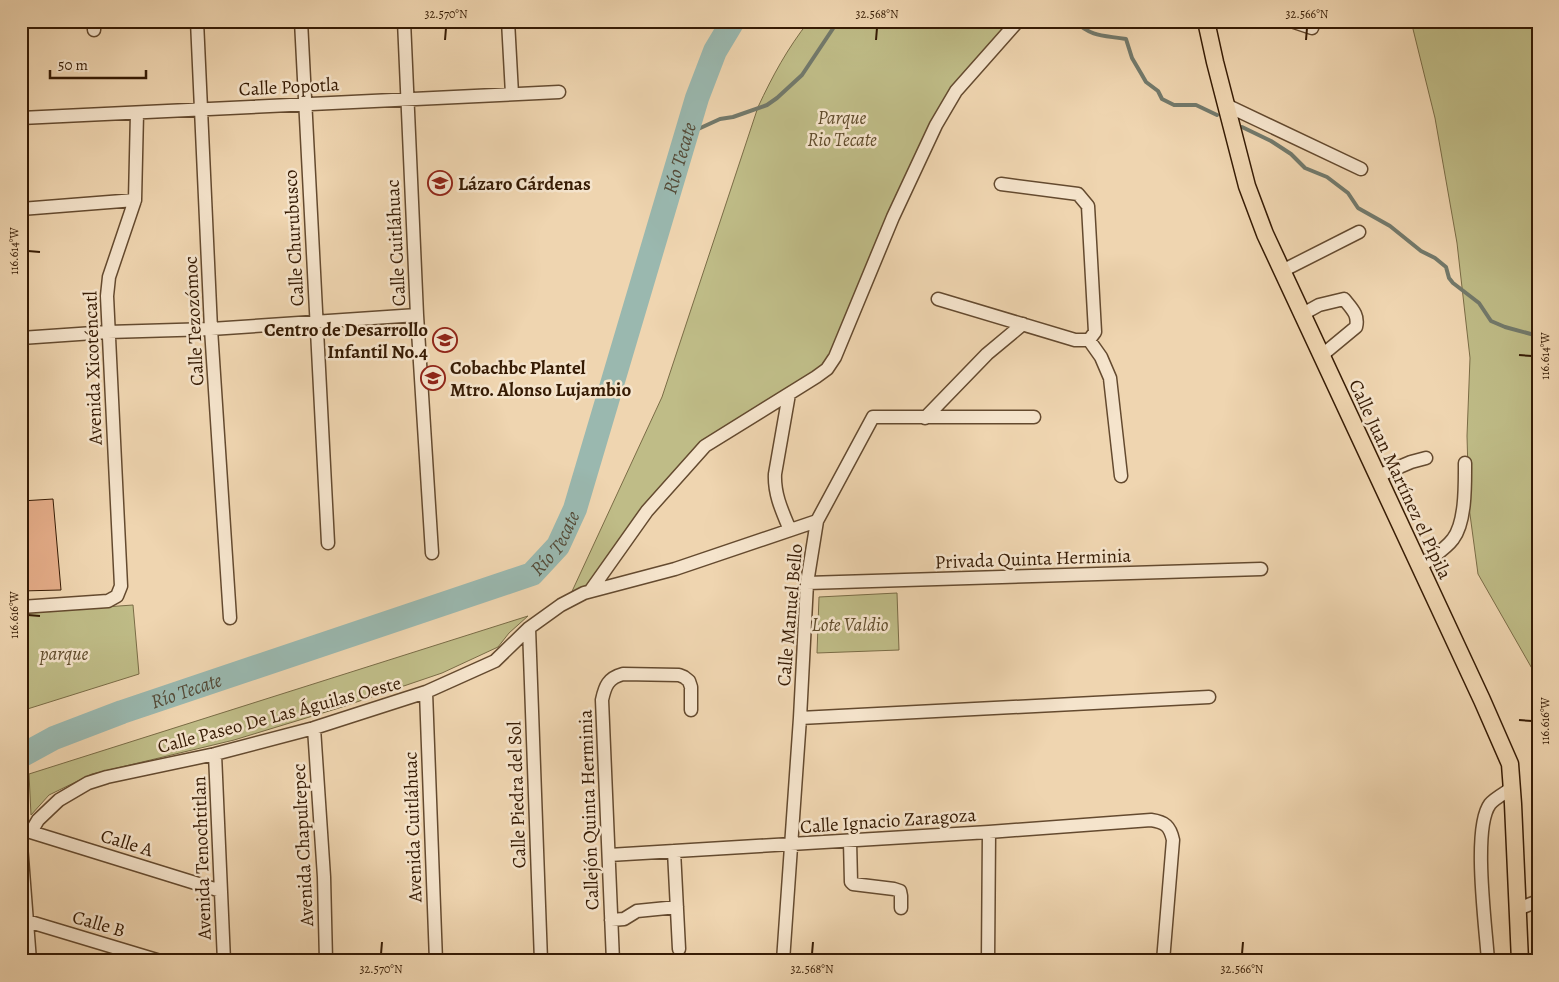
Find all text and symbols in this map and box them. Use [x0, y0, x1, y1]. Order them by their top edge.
text: 32.570°N [424, 6, 468, 22]
text: 32.568°N [855, 6, 899, 22]
text: 32.566°N [1286, 6, 1329, 22]
scale bar [50, 48, 146, 80]
text: 50 m [58, 55, 88, 75]
street label: Calle Popotla [238, 71, 340, 103]
park label: Parque Rio Tecate [807, 105, 877, 153]
water label: Río Tecate [656, 119, 703, 197]
street label: Calle Churubusco [277, 169, 311, 307]
school or university icon: Lázaro Cárdenas [427, 170, 453, 196]
place label: Lázaro Cárdenas [458, 171, 591, 197]
street label: Calle Cuitláhuac [380, 179, 412, 307]
text: 116.614°W [6, 227, 22, 275]
street label: Calle Tezozómoc [178, 255, 210, 386]
street label: Avenida Xicoténcatl [77, 290, 109, 446]
place label: Centro de Desarrollo Infantil No.4 [264, 317, 428, 365]
school or university icon: Centro de Desarrollo Infantil No.4 [432, 327, 458, 353]
text: 116.614°W [1537, 332, 1553, 380]
place label: Cobachbc Plantel Mtro. Alonso Lujambio [450, 355, 631, 403]
school or university icon: Cobachbc Plantel Mtro. Alonso Lujambio [420, 365, 446, 391]
street label: Calle Juan Martínez el Pípila [1342, 375, 1458, 584]
water label: Río Tecate [524, 507, 586, 582]
street label: Calle Manuel Bello [771, 543, 809, 687]
street label: Privada Quinta Herminia [934, 543, 1132, 575]
text: 116.616°W [6, 590, 22, 639]
park label: Lote Valdio [812, 612, 889, 638]
park label: parque [39, 641, 88, 667]
water label: Río Tecate [147, 666, 225, 715]
street label: Calle Paseo De Las Águilas Oeste [154, 670, 404, 760]
text: 116.616°W [1537, 696, 1553, 745]
street label: Callejón Quinta Herminia [573, 709, 605, 911]
street label: Calle Piedra del Sol [501, 721, 533, 869]
street label: Avenida Cuitláhuac [397, 751, 429, 904]
street label: Avenida Chapultepec [286, 763, 320, 928]
street label: Avenida Tenochtitlan [186, 776, 218, 941]
street label: Calle Ignacio Zaragoza [799, 802, 977, 840]
street label: Calle A [97, 823, 157, 863]
street label: Calle B [69, 904, 128, 944]
text: 32.570°N [359, 961, 403, 977]
text: 32.568°N [790, 961, 834, 977]
text: 32.566°N [1221, 961, 1264, 977]

